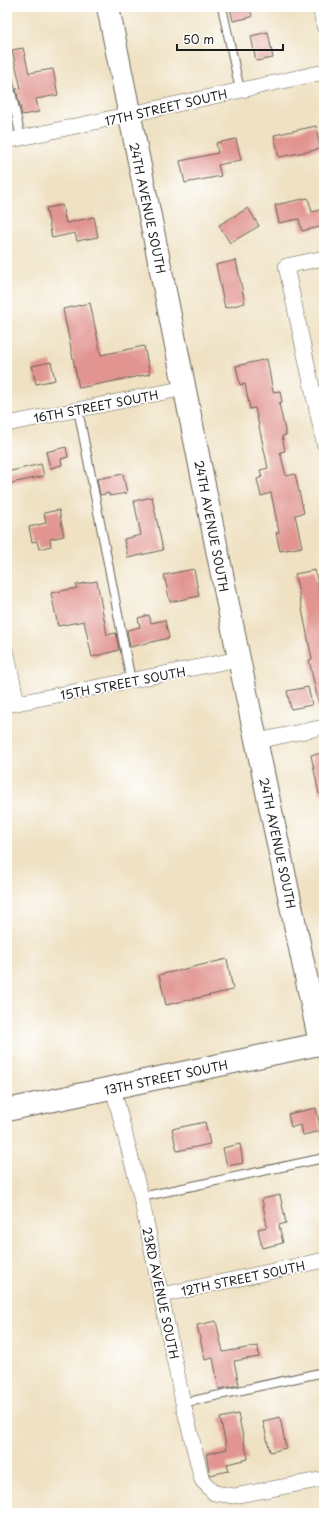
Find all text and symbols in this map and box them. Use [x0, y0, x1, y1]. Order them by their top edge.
scale bar [177, 26, 283, 52]
text: 50 m [183, 30, 214, 48]
street label: 17TH STREET SOUTH [103, 84, 229, 130]
street label: 24TH AVENUE SOUTH [125, 141, 171, 275]
street label: 16TH STREET SOUTH [32, 385, 160, 427]
street label: 24TH AVENUE SOUTH [190, 459, 234, 593]
street label: 15TH STREET SOUTH [59, 662, 187, 704]
street label: 24TH AVENUE SOUTH [255, 776, 301, 910]
street label: 13TH STREET SOUTH [103, 1055, 229, 1099]
street label: 23RD AVENUE SOUTH [138, 1225, 184, 1361]
street label: 12TH STREET SOUTH [179, 1256, 307, 1300]

